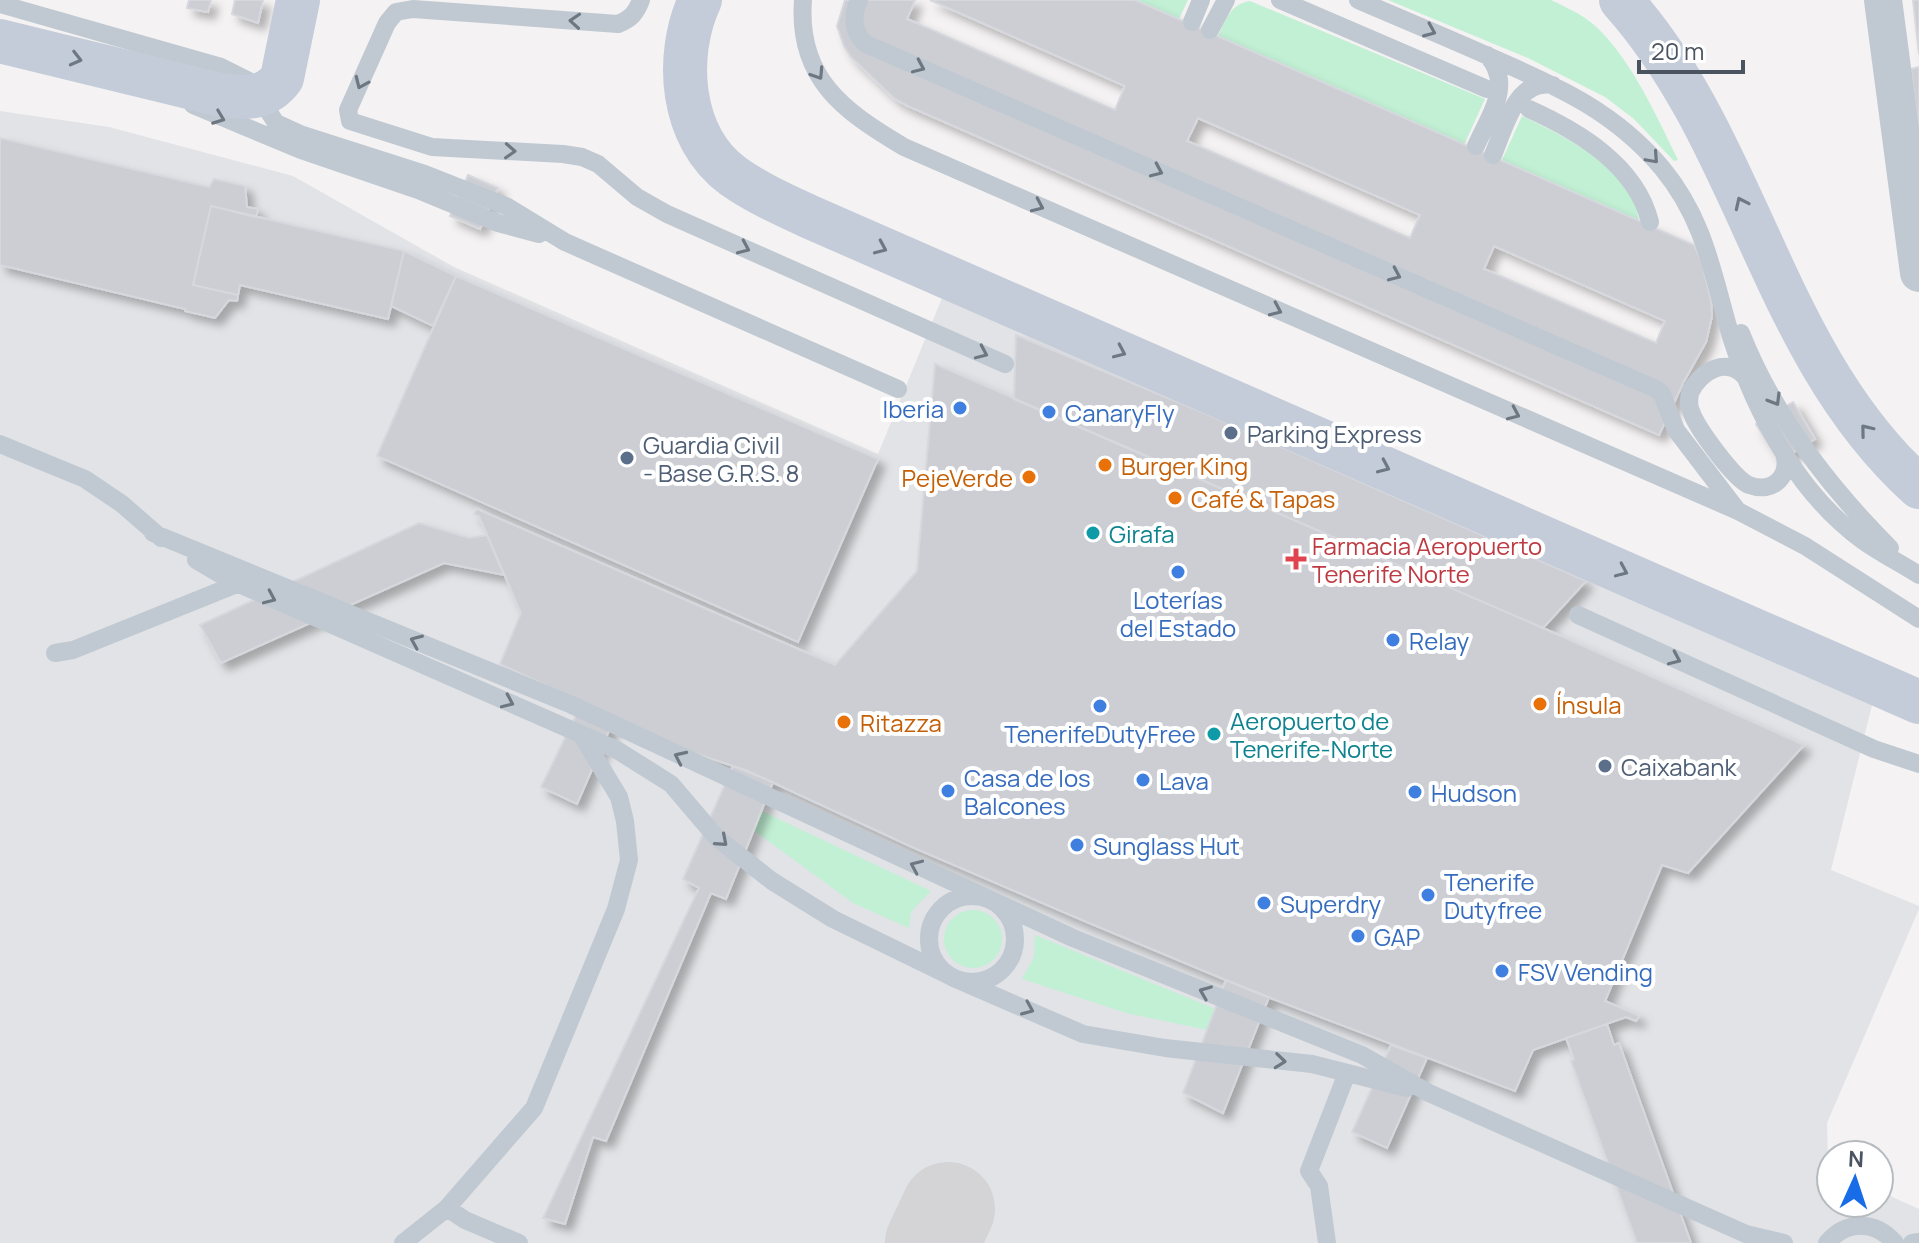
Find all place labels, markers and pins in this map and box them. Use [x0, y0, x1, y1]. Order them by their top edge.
place label: Iberia [883, 392, 944, 425]
place label: CanaryFly [1065, 396, 1175, 429]
marker: Iberia [951, 399, 969, 417]
marker: CanaryFly [1040, 403, 1058, 421]
place label: Parking Express [1247, 417, 1422, 450]
marker: Parking Express [1222, 424, 1240, 442]
place label: Guardia Civil - Base G.R.S. 8 [643, 428, 799, 489]
marker: Guardia Civil - Base G.R.S. 8 [618, 449, 636, 467]
place label: Burger King [1121, 449, 1248, 482]
marker: Burger King [1096, 456, 1114, 474]
place label: PejeVerde [902, 461, 1013, 494]
marker: PejeVerde [1020, 468, 1038, 486]
place label: Café & Tapas [1191, 482, 1335, 515]
marker: Café & Tapas [1166, 489, 1184, 507]
place label: Girafa [1109, 517, 1175, 550]
marker: Girafa [1084, 524, 1102, 542]
place label: Farmacia Aeropuerto Tenerife Norte [1312, 529, 1542, 590]
marker: Farmacia Aeropuerto Tenerife Norte [1287, 550, 1305, 568]
marker: Loterías del Estado [1169, 563, 1187, 581]
place label: Loterías del Estado [1120, 583, 1236, 644]
place label: Relay [1409, 624, 1469, 657]
marker: Relay [1384, 631, 1402, 649]
place label: Ínsula [1556, 688, 1622, 721]
marker: Ínsula [1531, 695, 1549, 713]
marker: TenerifeDutyFree [1091, 697, 1109, 715]
place label: Aeropuerto de Tenerife-Norte [1230, 704, 1393, 765]
place label: Ritazza [860, 706, 942, 739]
marker: Ritazza [835, 713, 853, 731]
place label: TenerifeDutyFree [1004, 717, 1196, 750]
marker: Aeropuerto de Tenerife-Norte [1205, 725, 1223, 743]
place label: Caixabank [1621, 750, 1737, 783]
marker: Caixabank [1596, 757, 1614, 775]
place label: Casa de los Balcones [964, 761, 1091, 822]
place label: Lava [1159, 764, 1209, 797]
marker: Lava [1134, 771, 1152, 789]
place label: Hudson [1431, 776, 1517, 809]
marker: Casa de los Balcones [939, 782, 957, 800]
marker: Hudson [1406, 783, 1424, 801]
place label: Sunglass Hut [1093, 829, 1240, 862]
marker: Sunglass Hut [1068, 836, 1086, 854]
place label: Tenerife Dutyfree [1444, 865, 1542, 926]
marker: Tenerife Dutyfree [1419, 886, 1437, 904]
place label: Superdry [1280, 887, 1381, 920]
marker: Superdry [1255, 894, 1273, 912]
place label: GAP [1374, 920, 1420, 953]
marker: GAP [1349, 927, 1367, 945]
place label: FSV Vending [1518, 955, 1653, 988]
marker: FSV Vending [1493, 962, 1511, 980]

